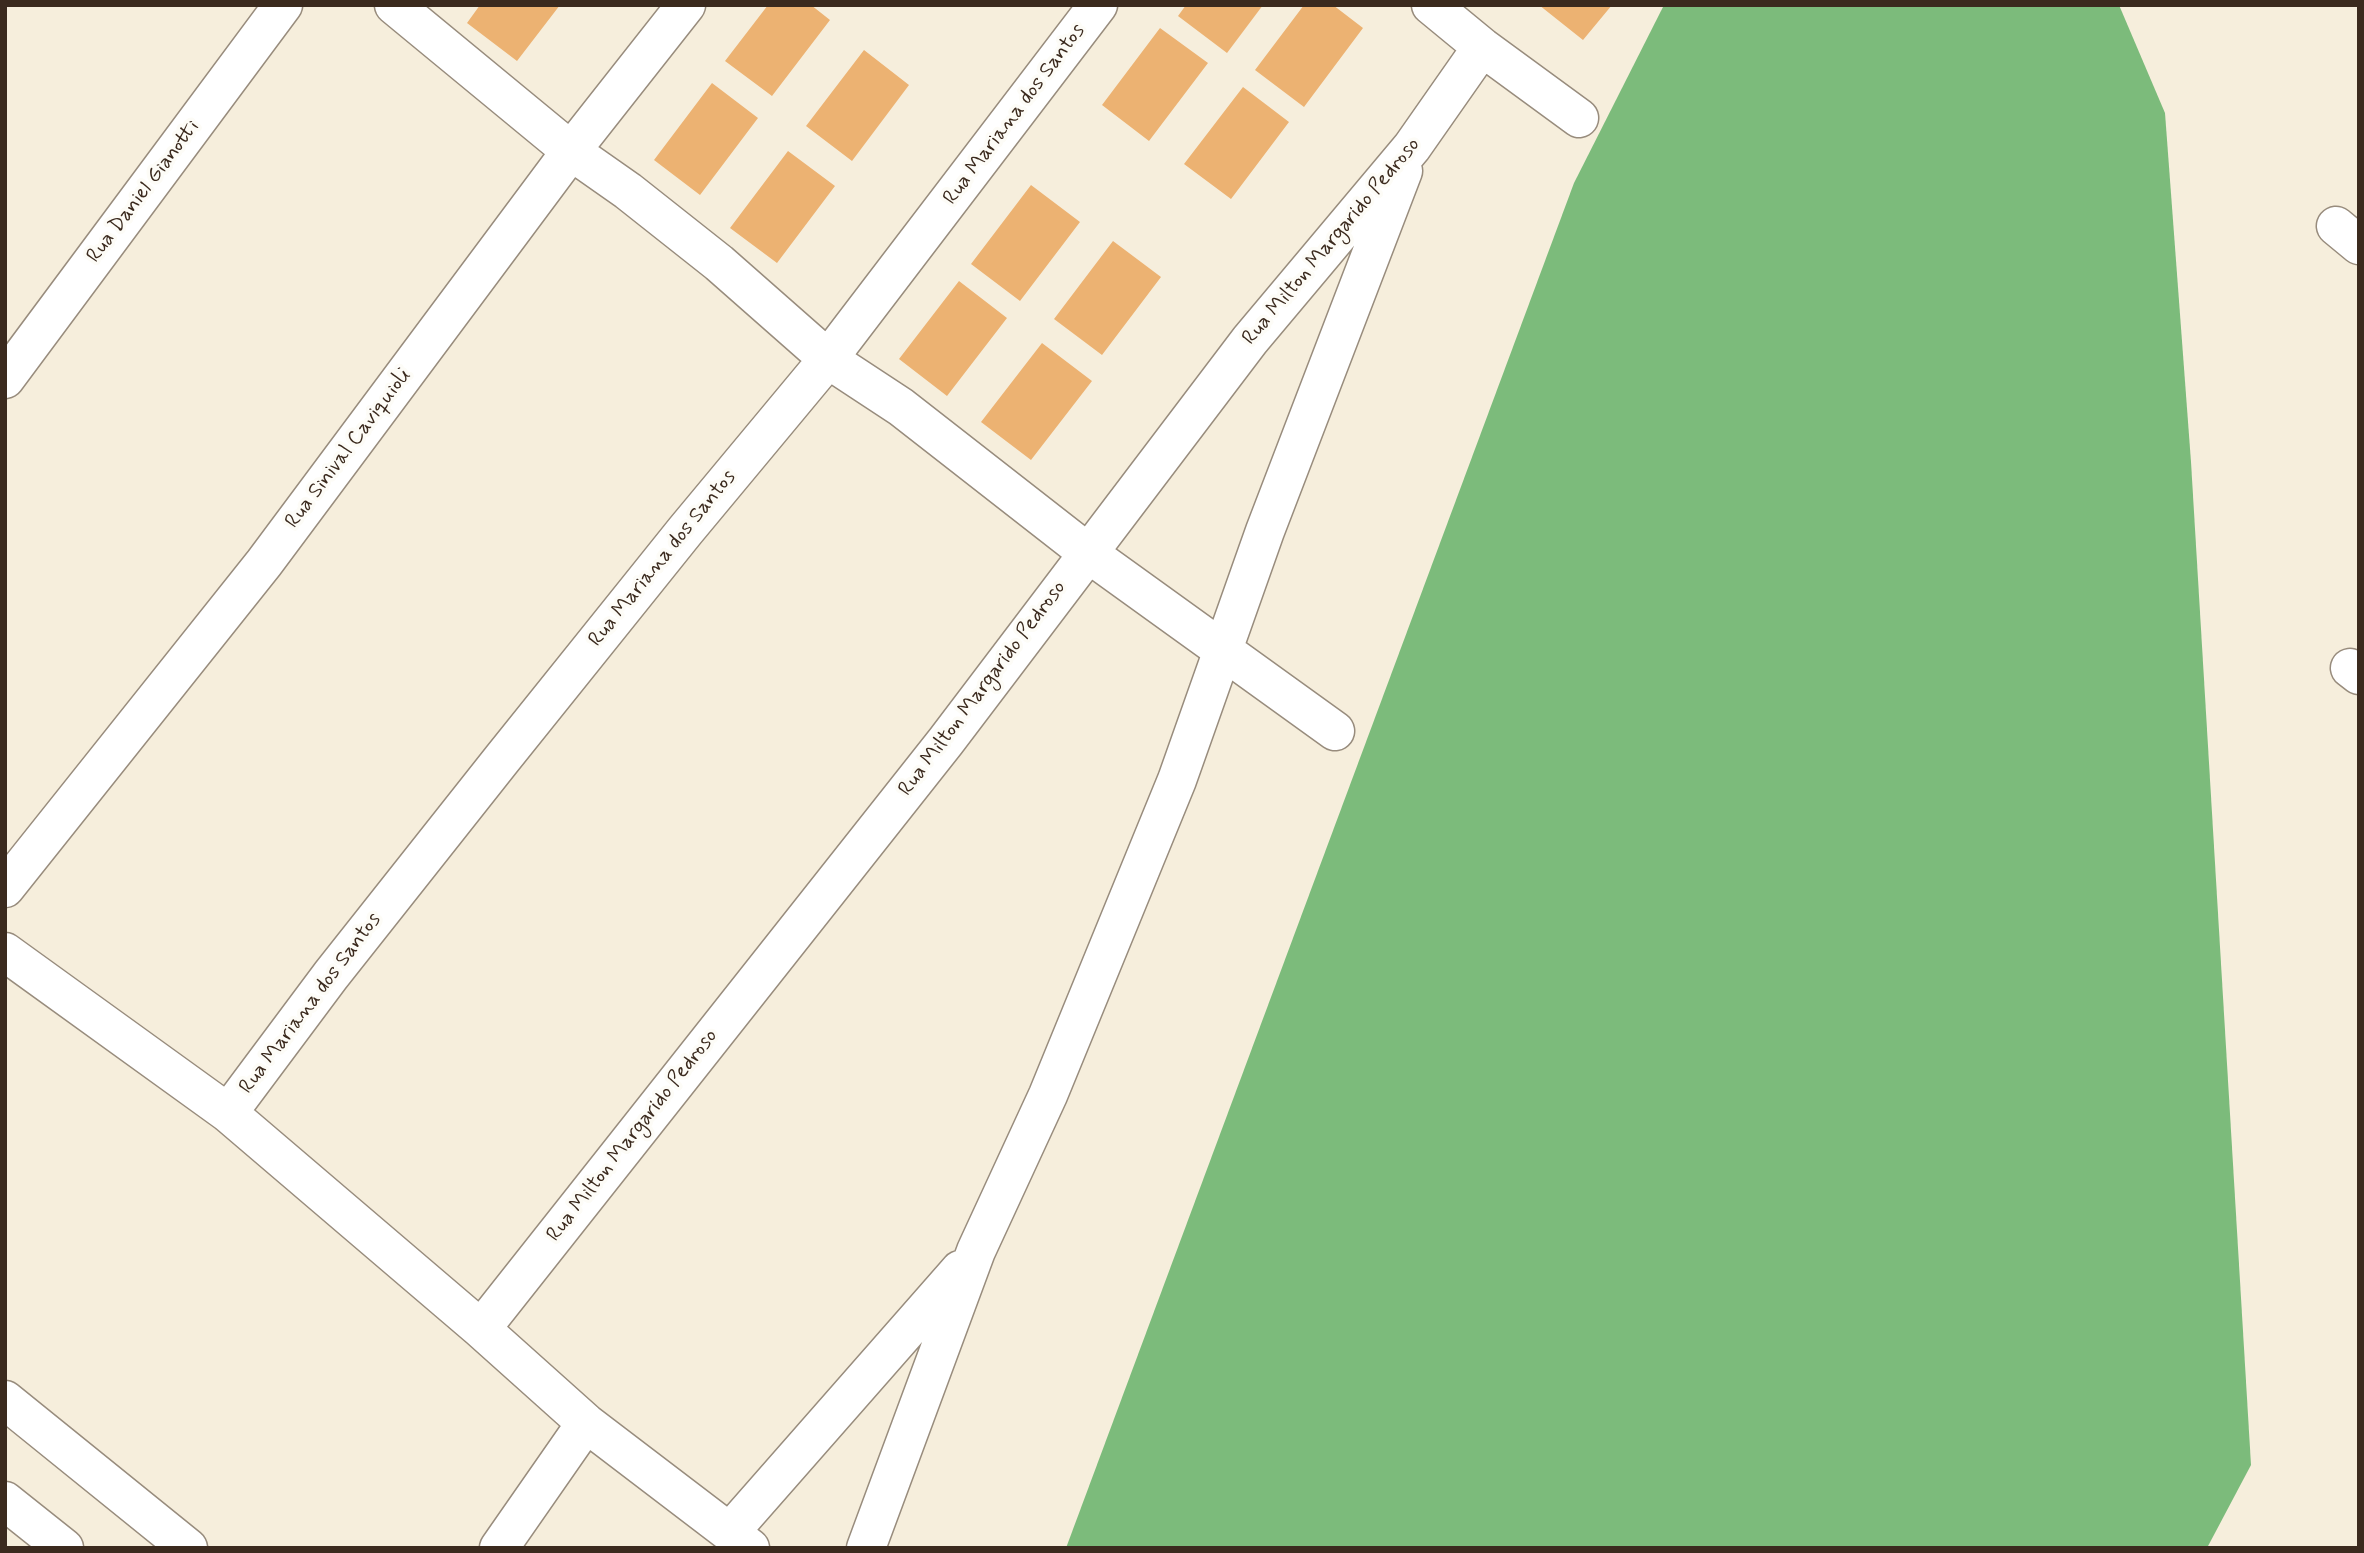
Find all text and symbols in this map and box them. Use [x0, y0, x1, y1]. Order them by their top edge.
street label: Rua Mariana dos Santos [939, 19, 1091, 211]
street label: Rua Daniel Gianotti [82, 116, 206, 268]
street label: Rua Milton Margarido Pedroso [1238, 133, 1426, 351]
street label: Rua Sinival Caviquioli [281, 364, 417, 534]
street label: Rua Mariana dos Santos [584, 466, 742, 652]
street label: Rua Milton Margarido Pedroso [894, 576, 1072, 802]
street label: Rua Mariana dos Santos [235, 908, 387, 1100]
street label: Rua Milton Margarido Pedroso [542, 1025, 724, 1247]

